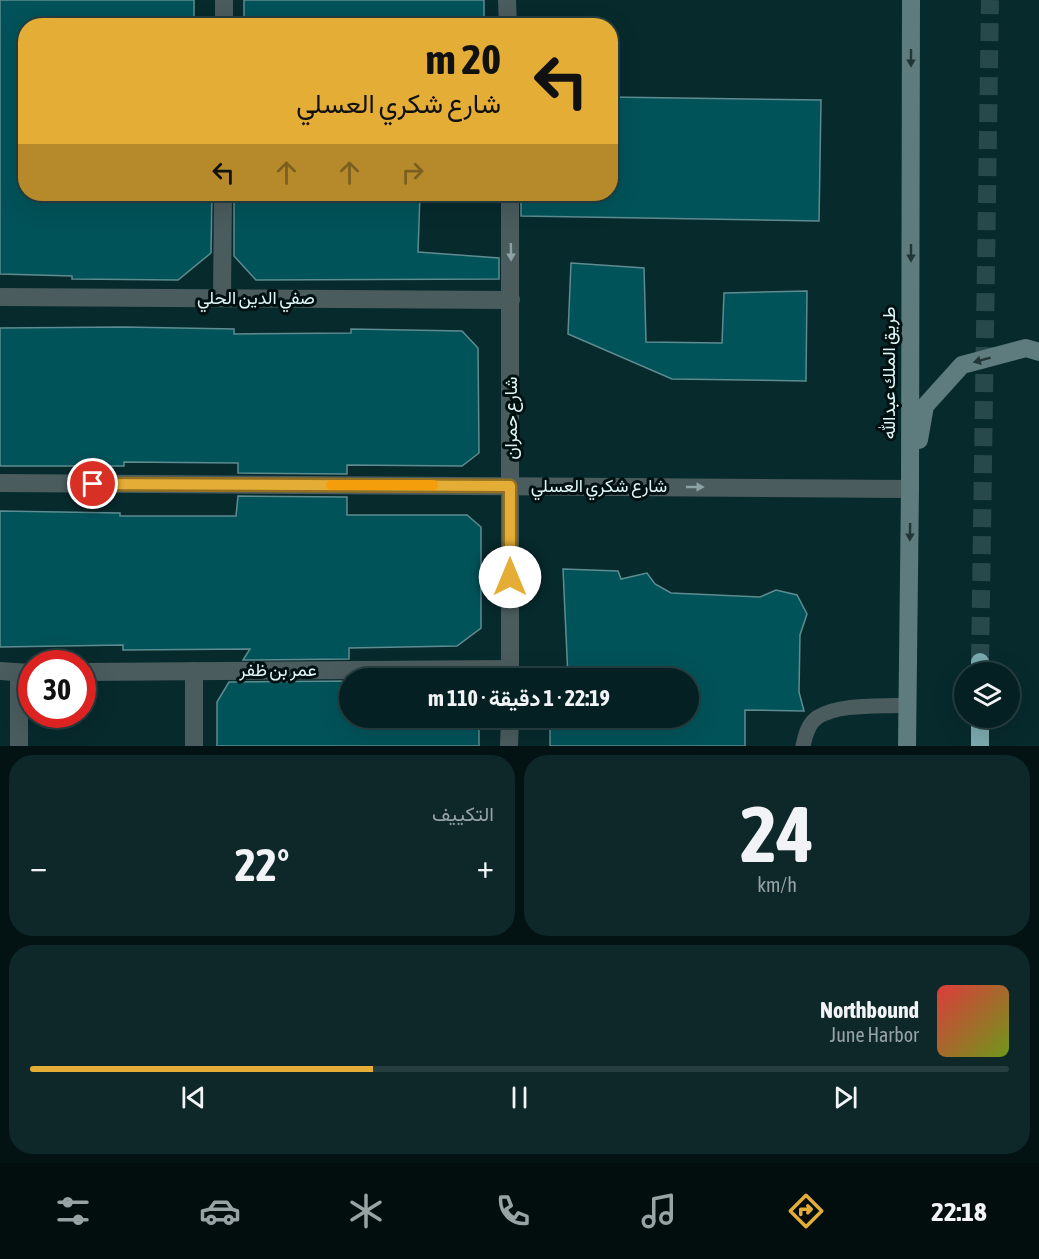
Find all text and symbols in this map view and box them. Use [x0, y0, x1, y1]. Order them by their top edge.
text: 20 m [426, 35, 501, 83]
icon: left [522, 42, 600, 120]
one-way arrow [906, 49, 916, 68]
text: شارع شكري العسلي [296, 88, 501, 119]
icon: left [207, 156, 240, 189]
icon: ahead [270, 156, 303, 189]
icon: ahead [333, 156, 366, 189]
icon: right [396, 156, 429, 189]
one-way arrow [506, 242, 515, 261]
one-way arrow [906, 244, 916, 263]
street label: صفي الدين الحلي [197, 287, 315, 313]
street label: طريق الملك عبدالله [878, 307, 900, 439]
one-way arrow [973, 355, 992, 365]
street label: شارع حمران [500, 376, 523, 460]
pin [67, 458, 118, 509]
icon: arrive [76, 467, 109, 500]
street label: شارع شكري العسلي [531, 475, 667, 501]
one-way arrow [686, 482, 705, 492]
one-way arrow [905, 523, 914, 542]
position arrow [478, 545, 542, 609]
speed limit sign: 30 [18, 650, 96, 728]
street label: عمر بن ظفر [238, 659, 317, 681]
map controls [954, 662, 1020, 728]
button: layers [954, 662, 1020, 728]
text: 22:19 · 1 دقيقة · 110 m [428, 685, 610, 711]
text: 24 [740, 789, 814, 879]
text: التكييف [432, 802, 494, 825]
text: 22° [235, 839, 289, 891]
text: − [30, 847, 47, 885]
text: + [477, 847, 494, 885]
text: km/h [757, 873, 797, 896]
text: Northbound [820, 997, 919, 1023]
text: June Harbor [830, 1023, 919, 1046]
icon: previous [177, 1081, 210, 1114]
icon: pause [503, 1081, 536, 1114]
icon: next [829, 1081, 862, 1114]
icon: filters [52, 1190, 94, 1232]
icon: car [199, 1190, 241, 1232]
icon: climate [345, 1190, 387, 1232]
icon: phone [492, 1190, 534, 1232]
icon: music [638, 1190, 680, 1232]
icon: directions [785, 1190, 827, 1232]
text: 22:18 [931, 1196, 987, 1227]

